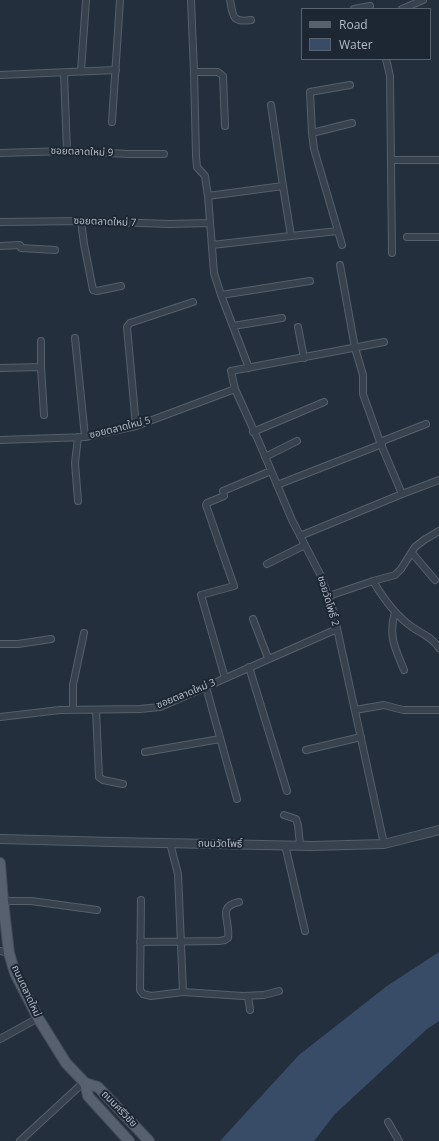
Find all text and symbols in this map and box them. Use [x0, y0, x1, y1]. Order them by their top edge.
legend [301, 8, 431, 60]
text: Road [339, 16, 368, 33]
text: Water [339, 36, 373, 53]
street label: ซอยตลาดใหม่ 9 [50, 145, 114, 159]
street label: ซอยตลาดใหม่ 7 [73, 215, 137, 229]
street label: ซอยตลาดใหม่ 5 [88, 415, 152, 441]
street label: ซอยวัดโพธิ์ 2 [315, 574, 341, 628]
street label: ซอยตลาดใหม่ 3 [155, 677, 217, 711]
street label: ถนนวัดโพธิ์ [198, 838, 242, 850]
street label: ถนนตลาดใหม่ [9, 963, 43, 1019]
street label: ถนนศรีวิชัย [99, 1088, 139, 1130]

